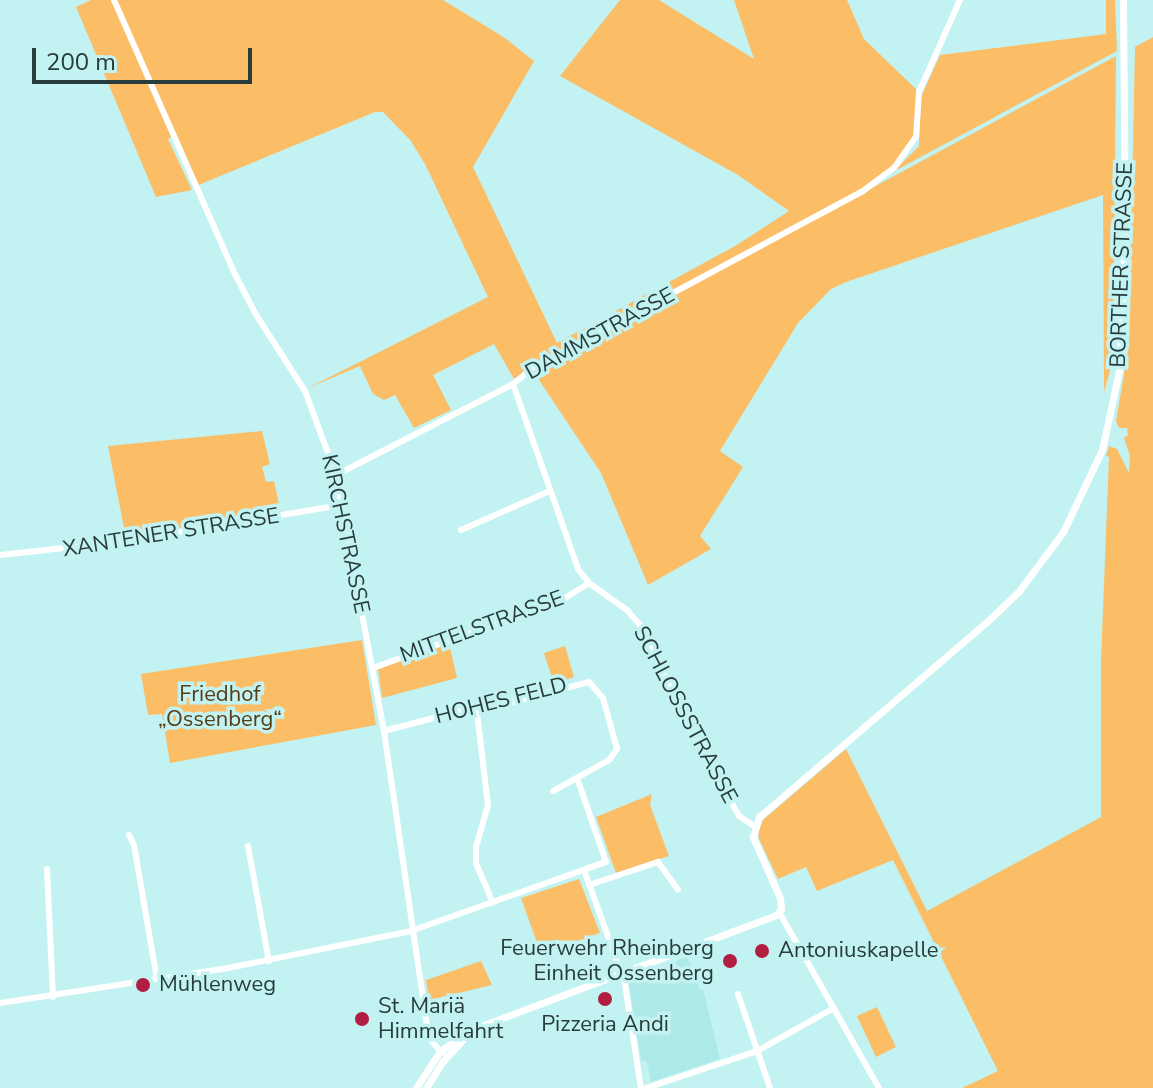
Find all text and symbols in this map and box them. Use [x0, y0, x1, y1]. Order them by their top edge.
scale bar [36, 32, 256, 82]
text: 200 m [46, 46, 116, 78]
street label: BORTHER STRASSE [1105, 162, 1139, 368]
street label: DAMMSTRASSE [521, 282, 679, 386]
street label: KIRCHSTRASSE [315, 452, 375, 616]
street label: XANTENER STRASSE [61, 503, 281, 563]
street label: MITTELSTRASSE [397, 585, 567, 669]
street label: SCHLOSSSTRASSE [627, 622, 743, 808]
street label: HOHES FELD [432, 672, 570, 730]
park label: Friedhof „Ossenberg“ [158, 681, 282, 732]
place label: Feuerwehr Rheinberg Einheit Ossenberg [500, 935, 714, 986]
place label: Antoniuskapelle [778, 938, 939, 964]
marker: Antoniuskapelle [753, 942, 771, 960]
marker: Feuerwehr Rheinberg Einheit Ossenberg [721, 952, 739, 970]
place label: Mühlenweg [159, 972, 276, 998]
marker: Mühlenweg [134, 976, 152, 994]
marker: Pizzeria Andi [596, 990, 614, 1008]
place label: St. Mariä Himmelfahrt [378, 993, 503, 1044]
marker: St. Mariä Himmelfahrt [353, 1010, 371, 1028]
place label: Pizzeria Andi [541, 1012, 669, 1038]

